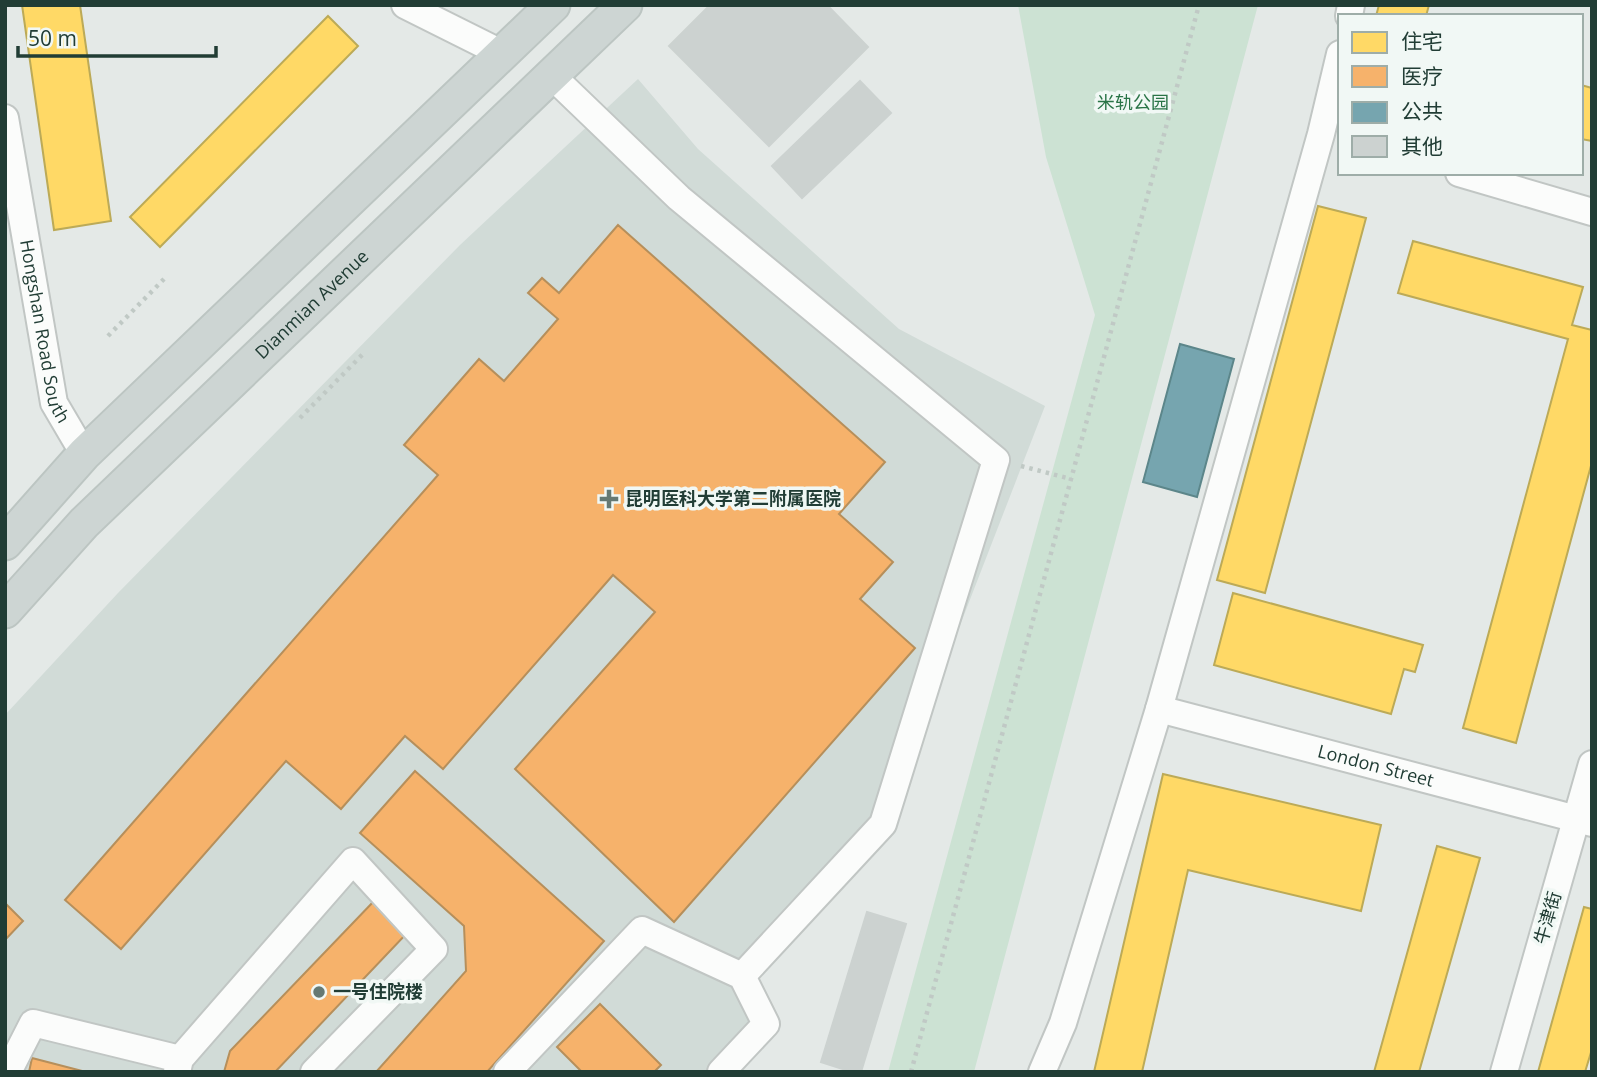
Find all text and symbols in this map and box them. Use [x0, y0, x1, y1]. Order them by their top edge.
scale bar [18, 14, 215, 58]
legend [1338, 14, 1583, 175]
text: 50 m [28, 24, 77, 52]
text: 住宅 [1401, 27, 1443, 55]
text: 医疗 [1401, 62, 1443, 90]
park label: 米轨公园 [1097, 90, 1169, 114]
text: 公共 [1401, 97, 1443, 125]
text: 其他 [1401, 132, 1443, 160]
street label: Hongshan Road South [15, 237, 76, 427]
street label: Dianmian Avenue [249, 244, 373, 364]
place label: 昆明医科大学第二附属医院 [625, 486, 841, 510]
marker: 昆明医科大学第二附属医院 [599, 489, 619, 509]
street label: London Street [1315, 738, 1437, 792]
street label: 牛津街 [1528, 888, 1566, 947]
place label: 一号住院楼 [333, 979, 423, 1003]
marker: 一号住院楼 [311, 984, 327, 1000]

